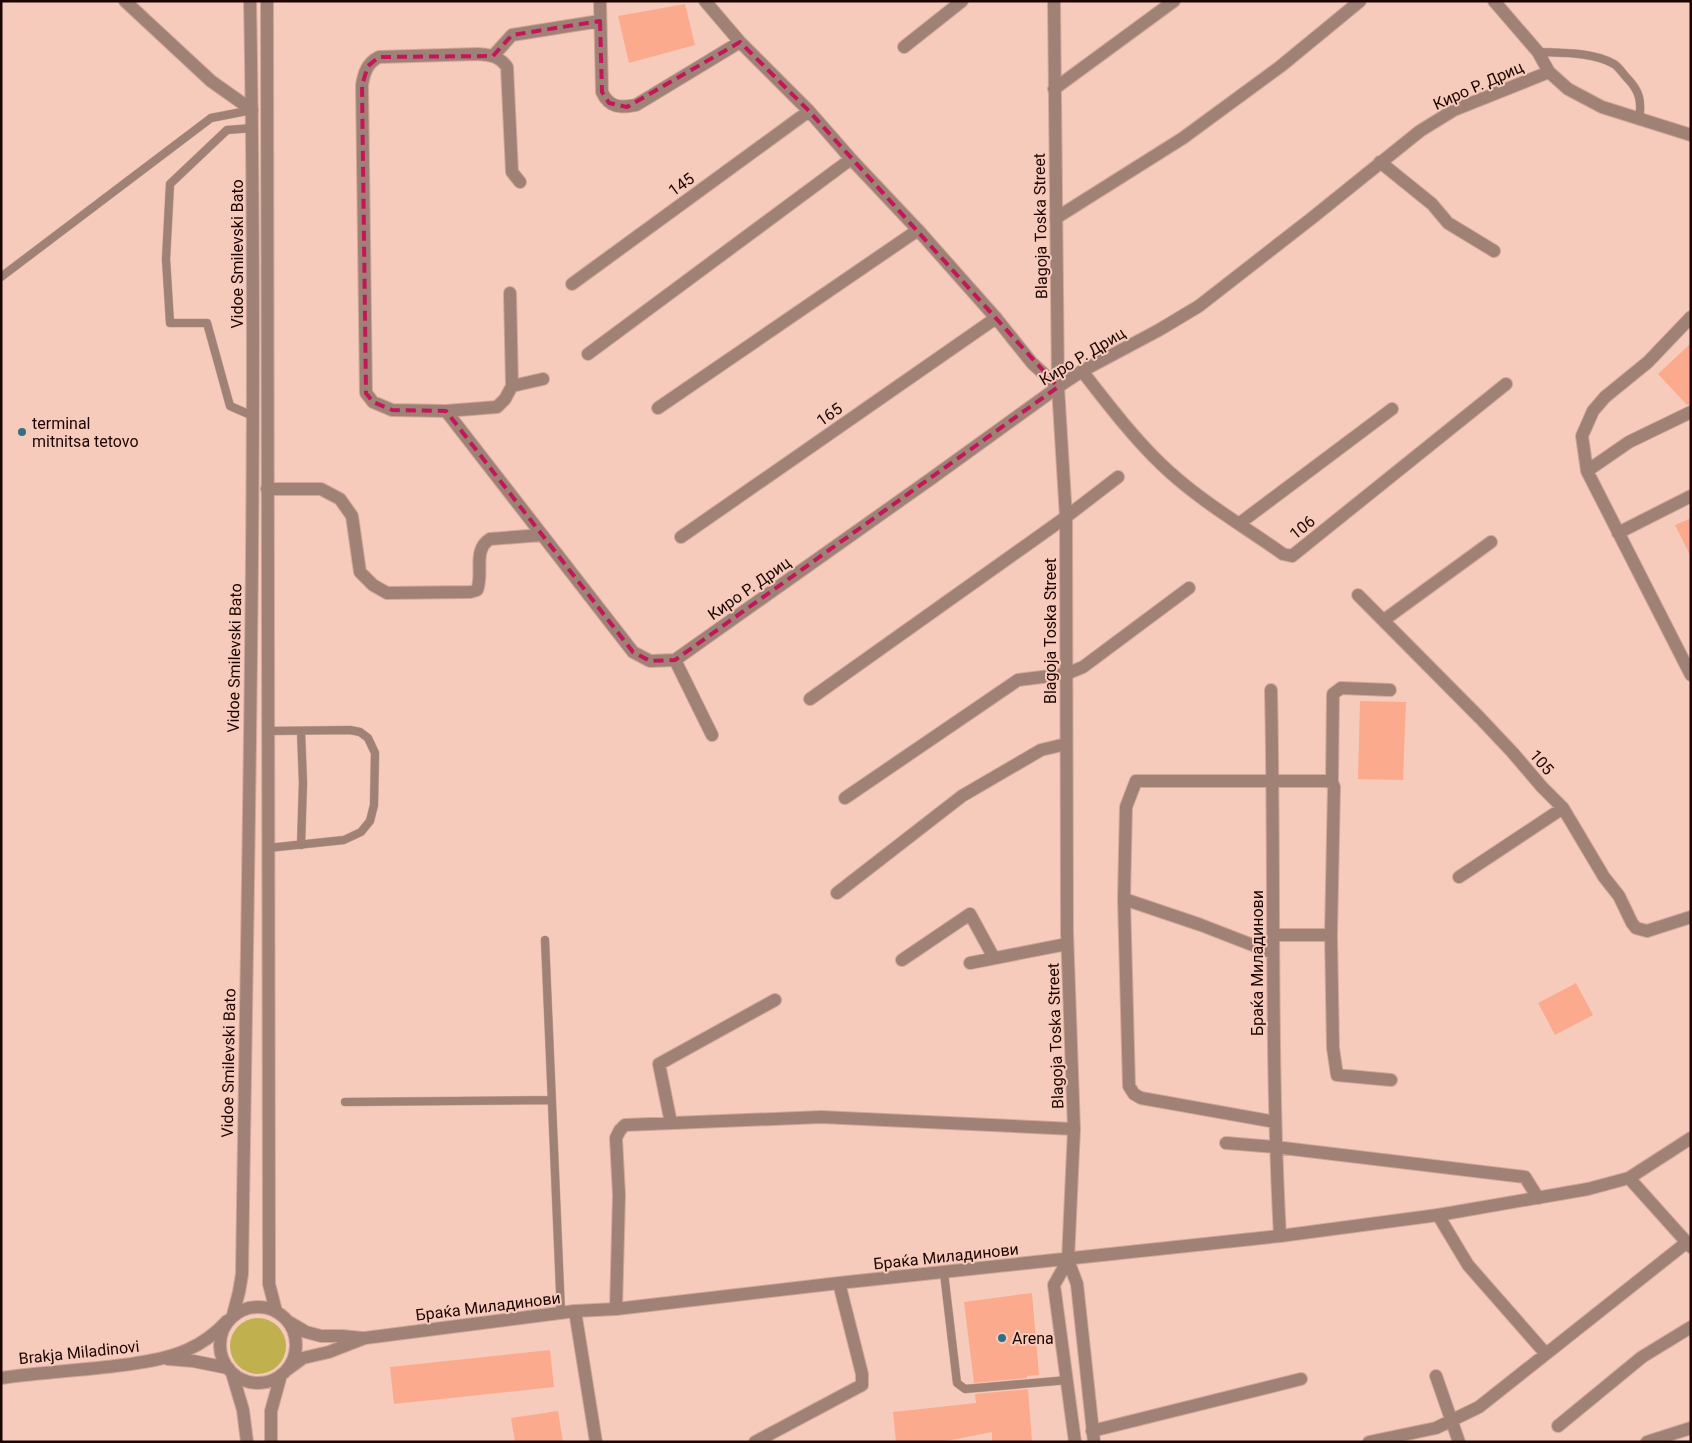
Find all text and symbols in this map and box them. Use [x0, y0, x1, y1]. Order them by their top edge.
street label: Киро Р. Дриц [1430, 57, 1527, 114]
street label: Blagoja Toska Street [1030, 153, 1051, 299]
street label: 145 [665, 169, 698, 200]
street label: Vidoe Smilevski Bato [228, 179, 247, 329]
street label: Киро Р. Дриц [1036, 323, 1129, 390]
street label: 165 [813, 399, 846, 430]
place label: terminal mitnitsa tetovo [32, 414, 139, 451]
marker: terminal mitnitsa tetovo [16, 426, 28, 438]
street label: 106 [1286, 512, 1319, 543]
street label: Киро Р. Дриц [704, 553, 795, 624]
street label: Blagoja Toska Street [1041, 558, 1060, 704]
street label: Vidoe Smilevski Bato [224, 583, 245, 733]
street label: 105 [1526, 746, 1558, 779]
street label: Браќа Миладинови [1248, 890, 1267, 1036]
street label: Blagoja Toska Street [1043, 963, 1068, 1109]
street label: Vidoe Smilevski Bato [218, 988, 239, 1138]
street label: Браќа Миладинови [873, 1239, 1020, 1274]
street label: Браќа Миладинови [415, 1288, 562, 1325]
place label: Arena [1012, 1329, 1054, 1348]
marker: Arena [996, 1332, 1008, 1344]
street label: Brakja Miladinovi [18, 1337, 140, 1368]

